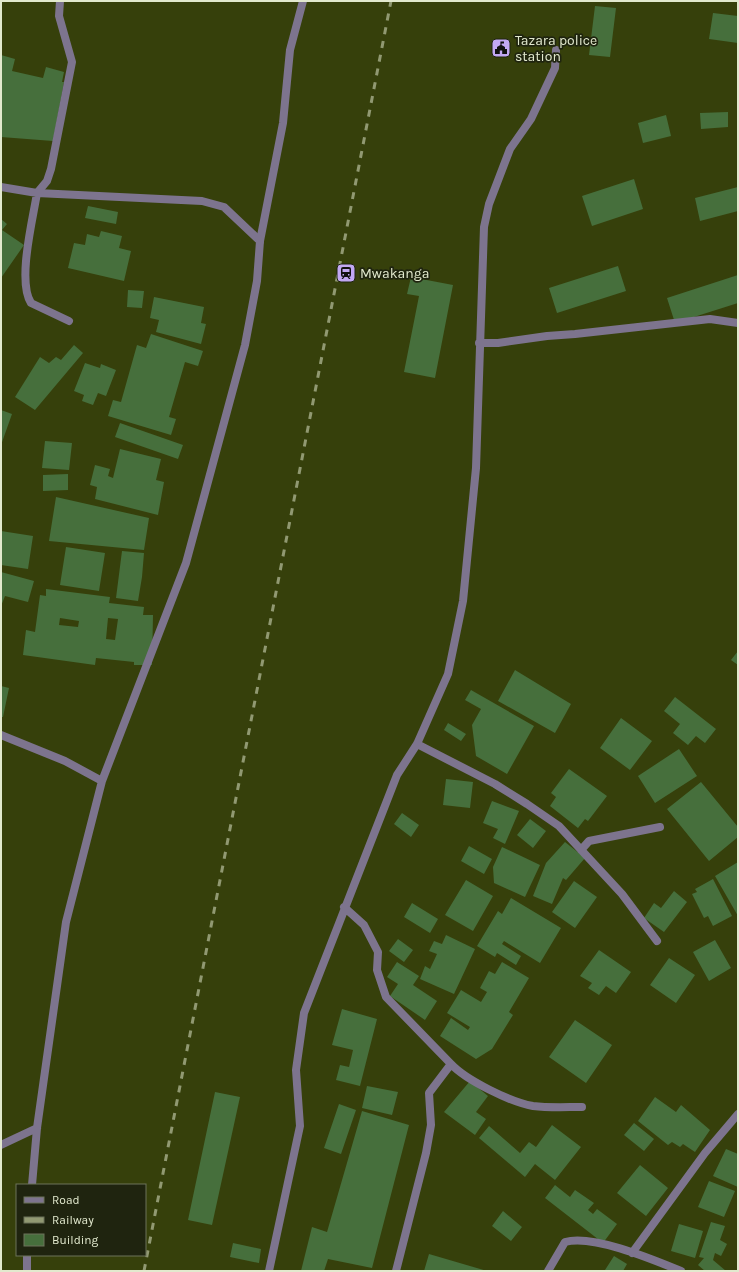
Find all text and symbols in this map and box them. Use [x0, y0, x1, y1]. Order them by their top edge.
place label: Tazara police station [515, 32, 597, 65]
public building icon: Tazara police station [490, 37, 512, 59]
station icon: Mwakanga [335, 262, 357, 284]
place label: Mwakanga [360, 265, 429, 282]
legend [16, 1184, 146, 1256]
text: Road [52, 1193, 80, 1207]
text: Railway [52, 1213, 94, 1227]
text: Building [52, 1233, 99, 1247]

